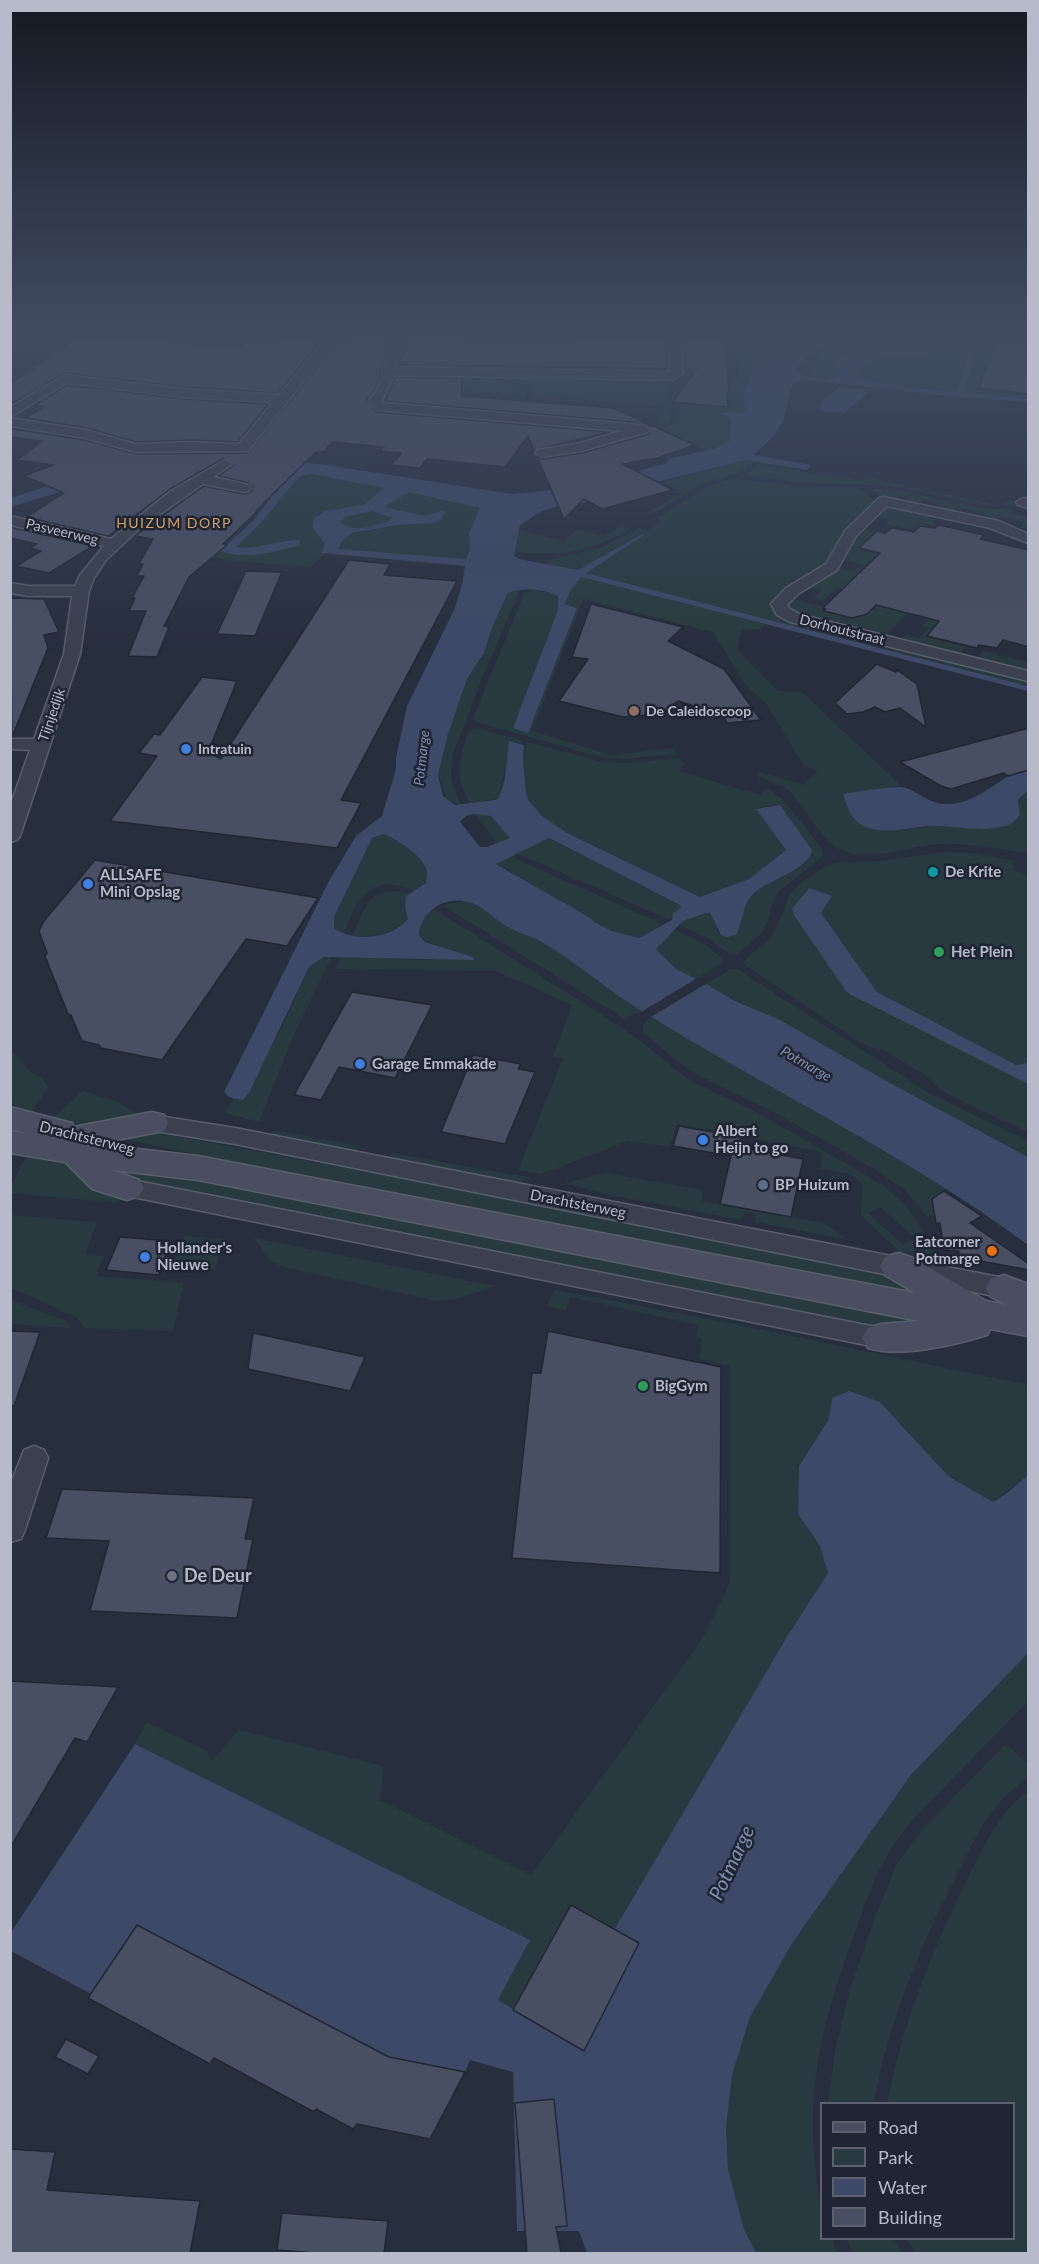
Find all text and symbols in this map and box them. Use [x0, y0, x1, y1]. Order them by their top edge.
district label: HUIZUM DORP [116, 515, 232, 531]
street label: Pasveerweg [24, 516, 100, 548]
street label: Dorhoutstraat [798, 611, 886, 649]
street label: Tijnjedijk [35, 686, 69, 744]
place label: De Caleidoscoop [646, 703, 751, 719]
marker: De Caleidoscoop [627, 704, 641, 718]
water label: Potmarge [411, 729, 433, 787]
place label: Intratuin [198, 741, 252, 757]
marker: Intratuin [179, 742, 193, 756]
place label: De Krite [945, 863, 1001, 881]
marker: De Krite [926, 865, 940, 879]
place label: ALLSAFE Mini Opslag [100, 866, 180, 901]
marker: ALLSAFE Mini Opslag [81, 877, 95, 891]
place label: Het Plein [951, 943, 1013, 961]
marker: Het Plein [932, 945, 946, 959]
water label: Potmarge [778, 1043, 834, 1085]
place label: Garage Emmakade [372, 1055, 496, 1073]
marker: Garage Emmakade [353, 1057, 367, 1071]
street label: Drachtsterweg [38, 1117, 136, 1159]
place label: Albert Heijn to go [715, 1122, 788, 1157]
marker: Albert Heijn to go [696, 1133, 710, 1147]
place label: BP Huizum [775, 1176, 849, 1194]
marker: BP Huizum [756, 1178, 770, 1192]
street label: Drachtsterweg [528, 1186, 628, 1222]
place label: Eatcorner Potmarge [915, 1233, 980, 1268]
place label: Hollander's Nieuwe [157, 1239, 232, 1274]
marker: Eatcorner Potmarge [985, 1244, 999, 1258]
marker: Hollander's Nieuwe [138, 1250, 152, 1264]
place label: BigGym [655, 1377, 707, 1395]
marker: BigGym [636, 1379, 650, 1393]
place label: De Deur [184, 1565, 252, 1587]
marker: De Deur [165, 1569, 179, 1583]
water label: Potmarge [704, 1822, 760, 1904]
legend [820, 2102, 1015, 2240]
text: Road [878, 2116, 918, 2138]
text: Park [878, 2146, 913, 2168]
text: Water [878, 2176, 927, 2198]
text: Building [878, 2206, 942, 2228]

